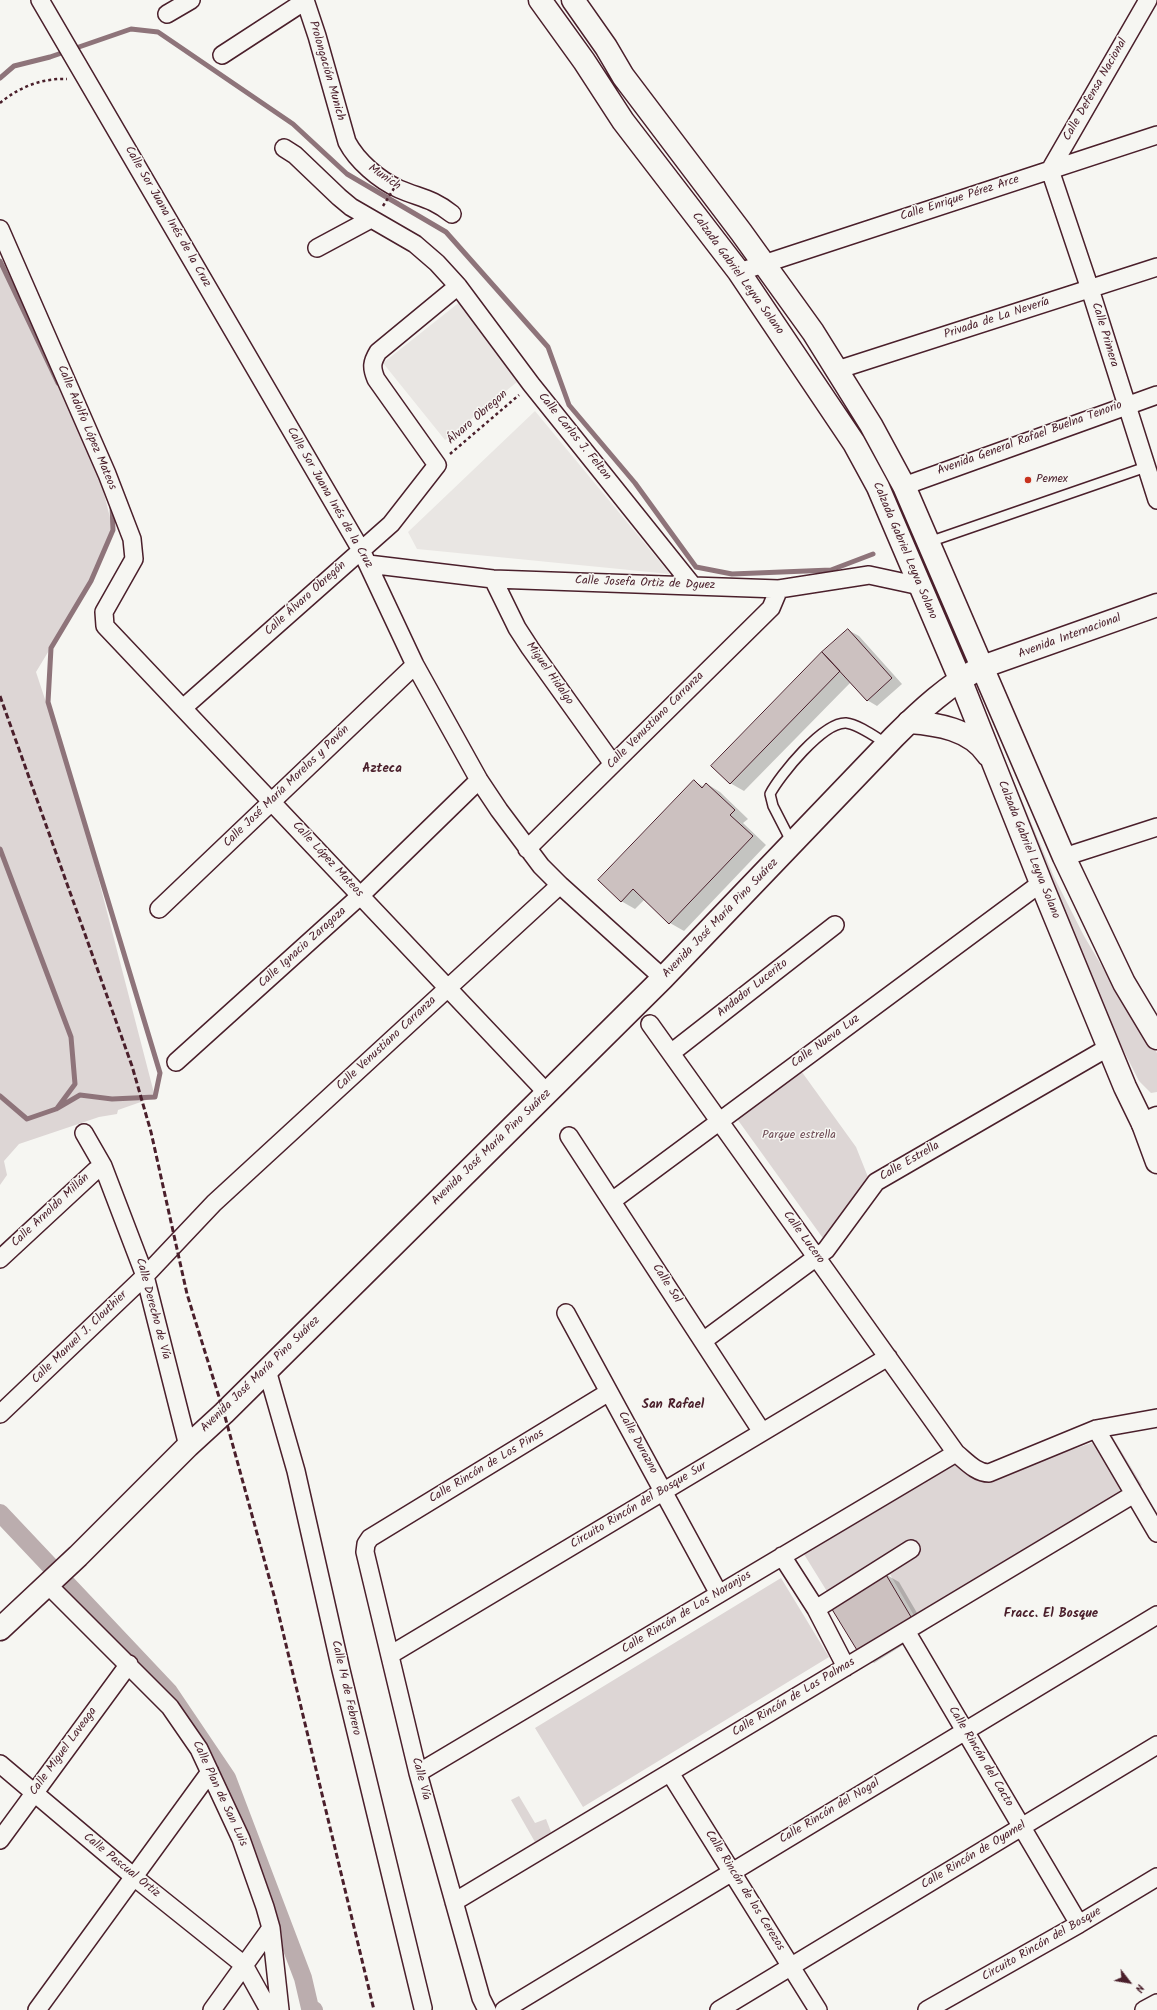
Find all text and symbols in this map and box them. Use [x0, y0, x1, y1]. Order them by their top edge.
street label: Prolongación Munich [305, 19, 347, 123]
street label: Calle Defensa Nacional [1061, 36, 1131, 144]
street label: Calle Sor Juana Inés de la Cruz [121, 144, 213, 290]
street label: Munich [365, 162, 403, 194]
street label: Calle Enrique Pérez Arce [899, 173, 1021, 225]
street label: Calzada Gabriel Leyva Solano [688, 210, 786, 338]
street label: Privada de La Nevería [942, 295, 1052, 343]
street label: Calle Primera [1087, 301, 1121, 369]
street label: Calle Adolfo López Mateos [53, 363, 119, 493]
street label: Álvaro Obregon [445, 388, 511, 448]
street label: Calle Carlos J. Felton [534, 390, 614, 484]
street label: Avenida General Rafael Buelna Tenorio [936, 399, 1124, 479]
street label: Calle Sor Juana Inés de la Cruz [283, 425, 375, 571]
place label: Pemex [1036, 473, 1068, 487]
marker: Pemex [1023, 475, 1033, 485]
street label: Calzada Gabriel Leyva Solano [869, 480, 939, 622]
street label: Calle Álvaro Obregón [262, 559, 350, 639]
street label: Calle Josefa Ortiz de Dguez [575, 574, 715, 594]
street label: Avenida Internacional [1017, 612, 1123, 662]
street label: Miguel Hidalgo [522, 640, 576, 708]
street label: Calle Venustiano Carranza [604, 669, 708, 773]
street label: Calle José María Morelos y Pavón [221, 723, 353, 851]
district label: Azteca [362, 762, 402, 778]
street label: Calzada Gabriel Leyva Solano [994, 779, 1062, 921]
street label: Calle López Mateos [288, 819, 366, 901]
street label: Avenida José María Pino Suárez [660, 856, 782, 982]
street label: Calle Ignacio Zaragoza [256, 905, 350, 991]
street label: Andador Lucerito [715, 957, 791, 1021]
street label: Calle Venustiano Carranza [334, 994, 440, 1094]
street label: Calle Nueva Luz [789, 1012, 863, 1072]
street label: Avenida José María Pino Suárez [429, 1087, 555, 1209]
park label: Parque estrella [762, 1129, 836, 1143]
street label: Calle Estrella [878, 1139, 942, 1185]
street label: Calle Arnoldo Millán [9, 1171, 93, 1251]
street label: Calle Lucero [779, 1209, 827, 1267]
street label: Calle Derecho de Vía [132, 1257, 172, 1361]
street label: Calle Sol [648, 1262, 684, 1306]
street label: Calle Manuel J. Clouthier [29, 1289, 131, 1387]
street label: Avenida José María Pino Suárez [198, 1314, 324, 1436]
district label: San Rafael [642, 1398, 704, 1414]
street label: Calle Durazno [614, 1409, 660, 1477]
street label: Calle Rincón de Los Pinos [427, 1427, 547, 1507]
street label: Circuito Rincón del Bosque Sur [568, 1460, 710, 1552]
street label: Calle Rincón de Los Naranjos [620, 1569, 754, 1657]
district label: Fracc. El Bosque [1004, 1607, 1098, 1623]
street label: Calle 14 de Febrero [327, 1639, 363, 1737]
street label: Calle Rincón de Las Palmas [730, 1656, 858, 1740]
street label: Calle Rincón del Cacto [944, 1704, 1016, 1810]
street label: Calle Miguel Laveaga [27, 1705, 101, 1799]
street label: Calle Plan de San Luis [188, 1739, 250, 1849]
street label: Calle Vía [407, 1756, 433, 1802]
street label: Calle Rincón del Nogal [777, 1776, 883, 1848]
street label: Calle Rincón de Oyamel [919, 1819, 1029, 1893]
street label: Calle Rincón de los Cerezos [701, 1828, 787, 1954]
street label: Calle Pascual Ortiz [80, 1831, 162, 1901]
street label: Circuito Rincón del Bosque [980, 1905, 1104, 1985]
north arrow [1109, 1962, 1149, 2002]
text: N [1130, 1981, 1149, 1996]

